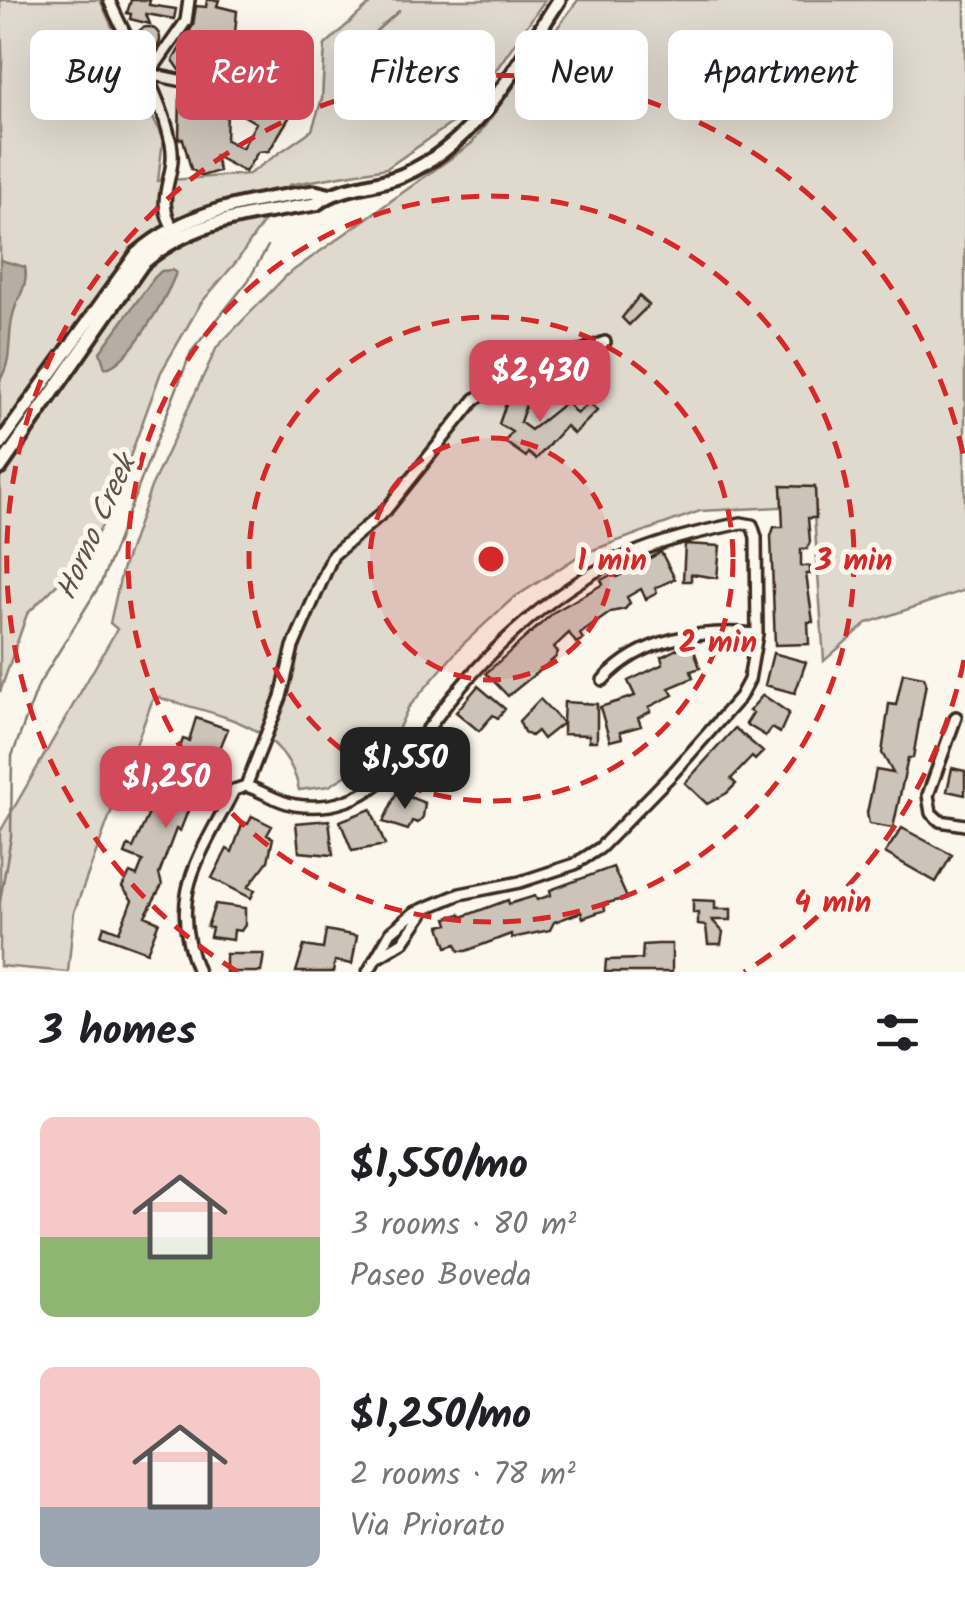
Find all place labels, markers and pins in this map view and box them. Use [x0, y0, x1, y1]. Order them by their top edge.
pin: $2,430 [459, 340, 621, 425]
centre of rings [473, 541, 509, 577]
pin: $1,550 [324, 727, 486, 812]
pin: $1,250 [85, 746, 247, 831]

